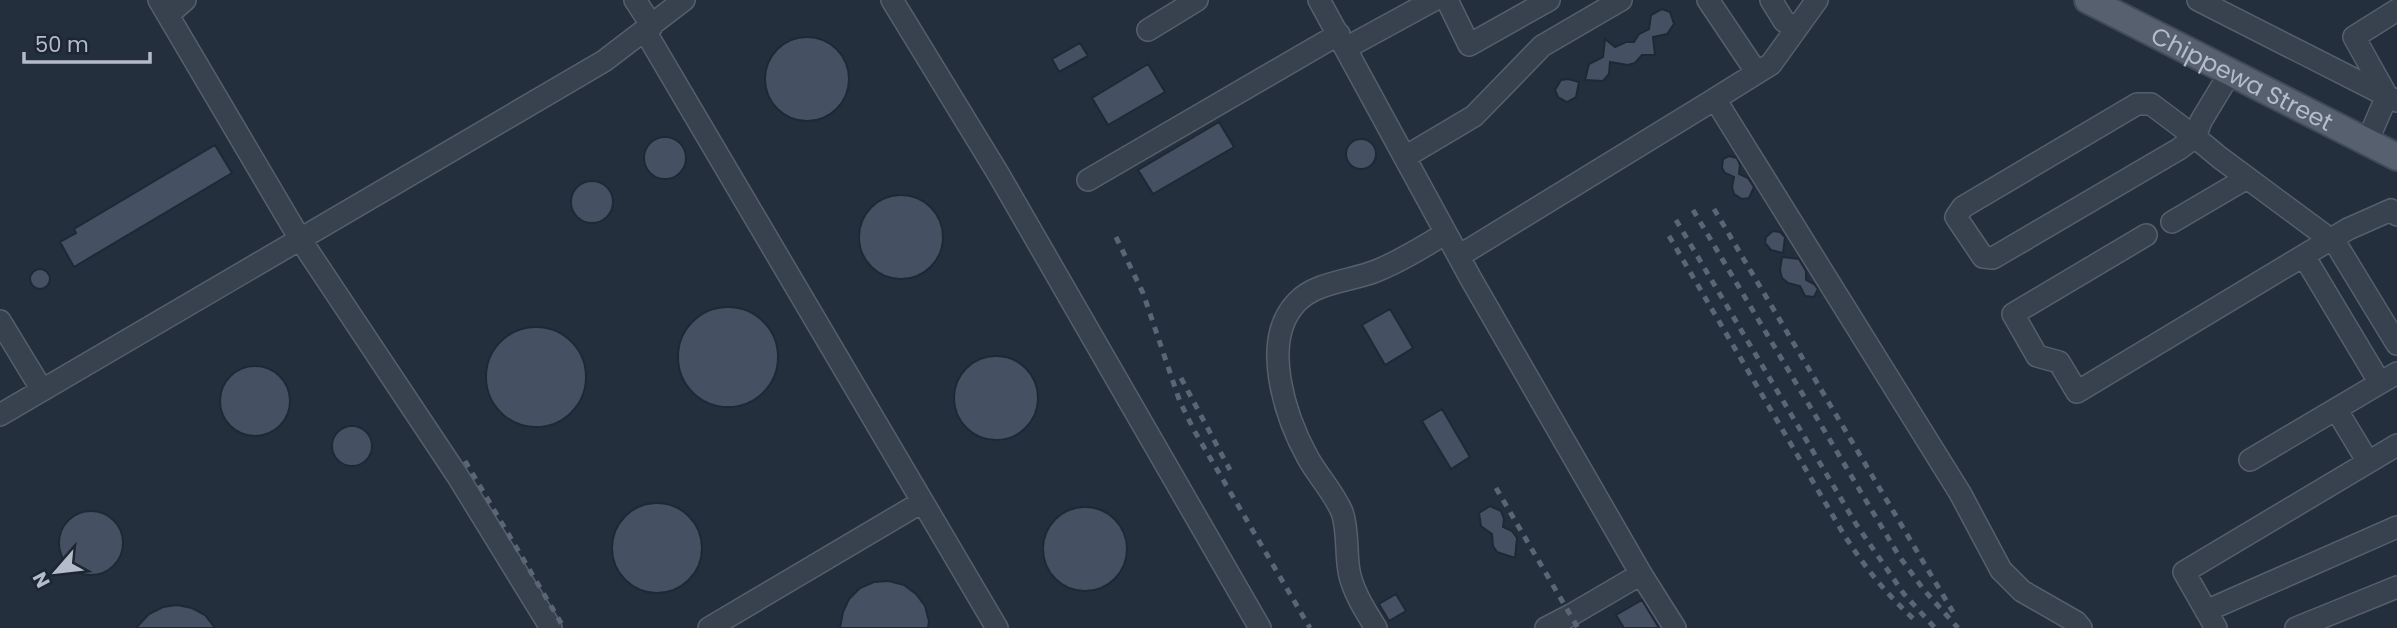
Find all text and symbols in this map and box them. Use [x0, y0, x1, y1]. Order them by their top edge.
street label: Chippewa Street [2146, 18, 2339, 138]
scale bar [24, 21, 150, 65]
text: 50 m [35, 30, 89, 59]
north arrow [21, 537, 91, 607]
text: N [26, 567, 57, 592]

